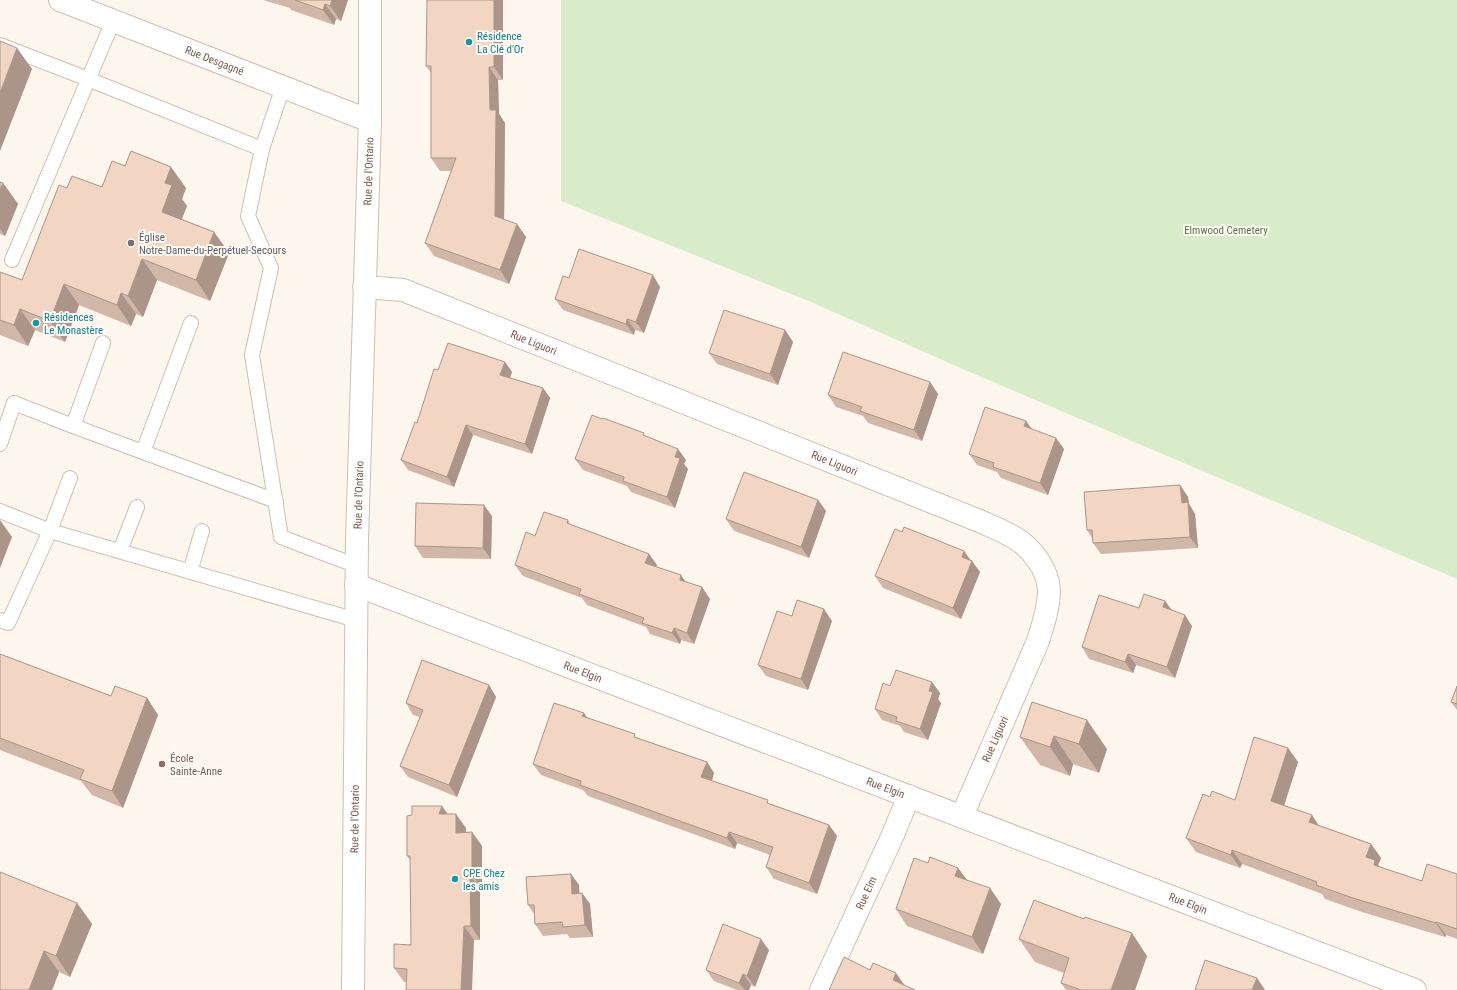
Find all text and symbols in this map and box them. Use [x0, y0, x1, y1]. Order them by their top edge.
place label: Résidence La Clé d'Or [477, 30, 524, 56]
marker: Résidence La Clé d'Or [464, 37, 474, 47]
street label: Rue Desgagné [183, 44, 246, 78]
street label: Rue de l'Ontario [361, 136, 377, 206]
park label: Elmwood Cemetery [1184, 224, 1268, 237]
place label: Église Notre-Dame-du-Perpétuel-Secours [139, 231, 286, 257]
marker: Église Notre-Dame-du-Perpétuel-Secours [126, 238, 136, 248]
place label: Résidences Le Monastère [44, 311, 103, 337]
marker: Résidences Le Monastère [31, 318, 41, 328]
street label: Rue Liguori [509, 328, 559, 358]
street label: Rue Liguori [809, 448, 859, 478]
street label: Rue de l'Ontario [351, 460, 366, 529]
street label: Rue Elgin [562, 659, 604, 686]
street label: Rue Liguori [980, 714, 1011, 764]
place label: École Sainte-Anne [170, 752, 222, 778]
marker: École Sainte-Anne [157, 759, 167, 769]
street label: Rue Elgin [864, 775, 906, 801]
street label: Rue de l'Ontario [348, 784, 362, 853]
place label: CPE Chez les amis [463, 867, 505, 893]
marker: CPE Chez les amis [450, 874, 460, 884]
street label: Rue Elm [853, 874, 880, 912]
street label: Rue Elgin [1167, 890, 1209, 917]

